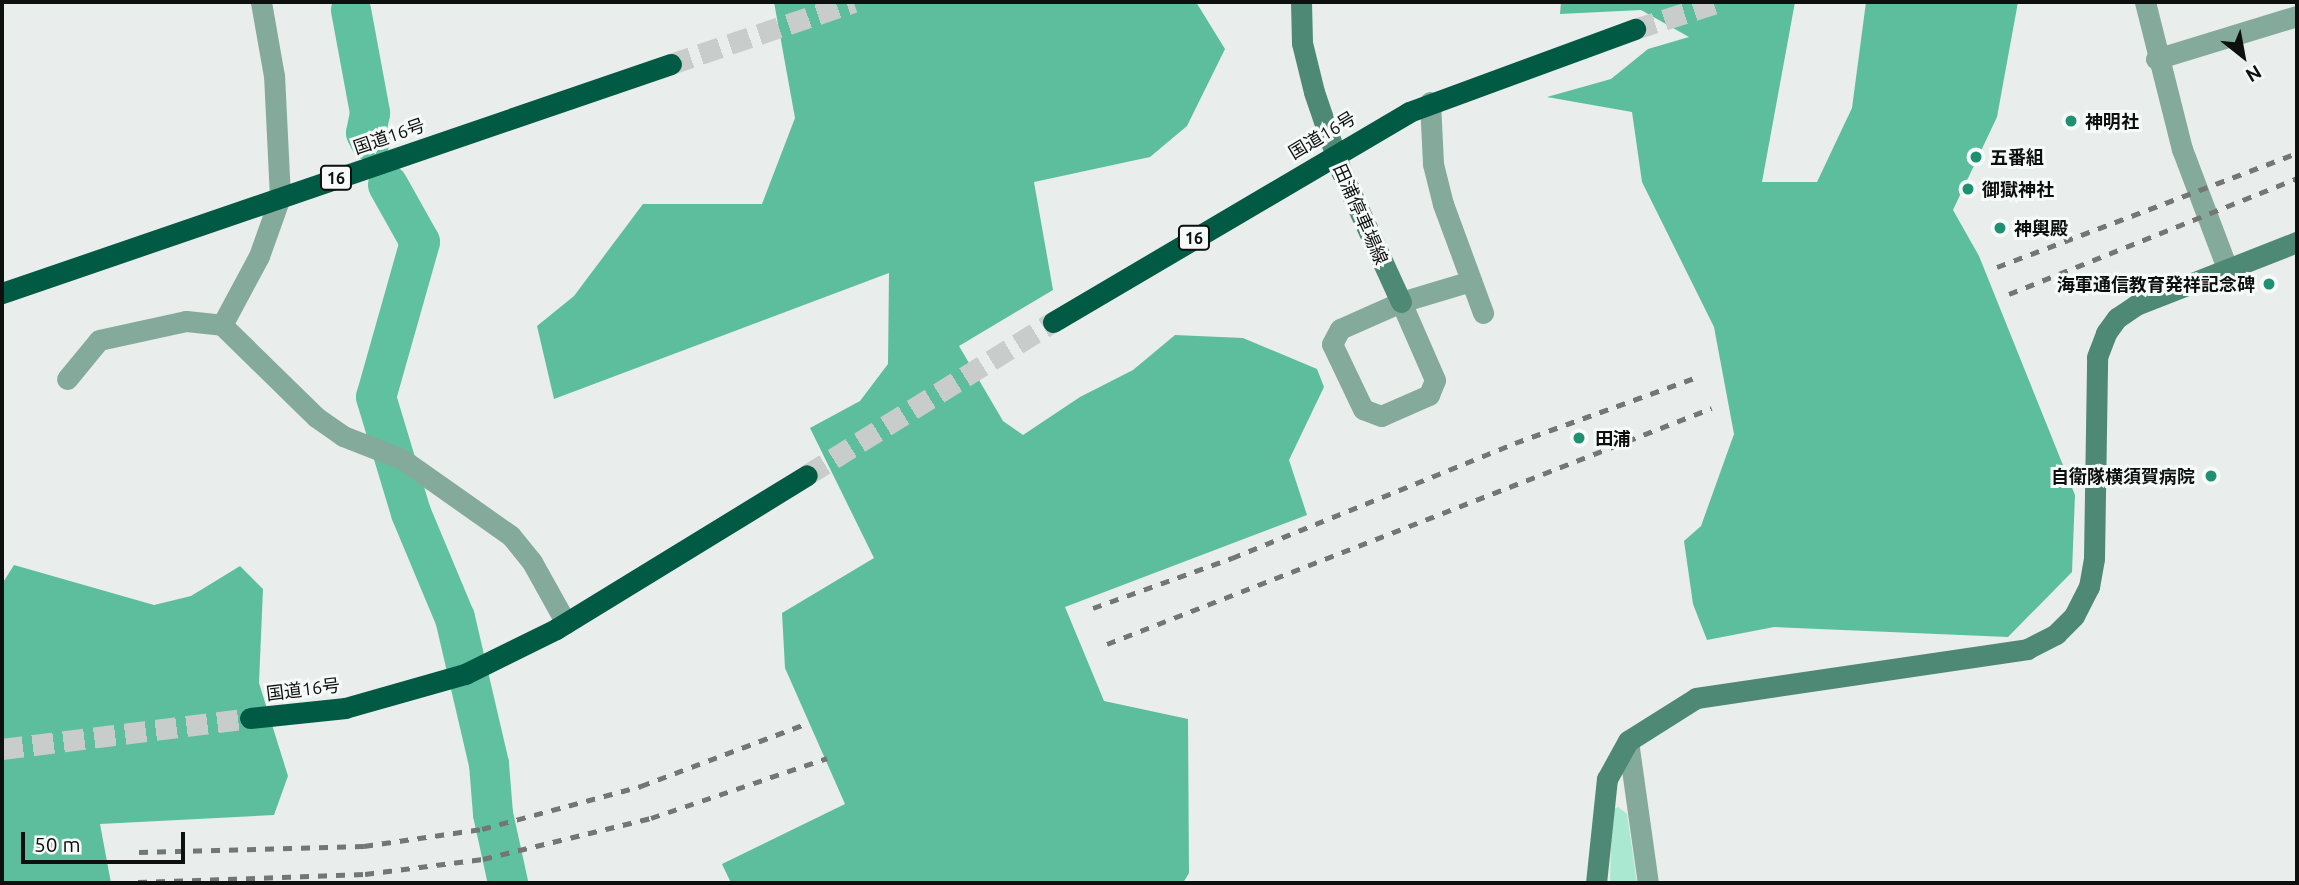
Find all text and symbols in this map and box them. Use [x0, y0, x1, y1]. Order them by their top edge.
north arrow [2208, 21, 2278, 91]
text: N [2242, 61, 2266, 87]
street label: 国道16号 [1285, 107, 1359, 163]
place label: 神明社 [2085, 110, 2139, 132]
marker: 神明社 [2063, 113, 2079, 129]
street label: 国道16号 [350, 114, 428, 158]
place label: 五番組 [1990, 146, 2044, 168]
marker: 五番組 [1968, 149, 1984, 165]
street label: 田浦停車場線 [1329, 160, 1393, 268]
road number: 16 [318, 166, 354, 190]
place label: 御獄神社 [1982, 178, 2054, 200]
marker: 御獄神社 [1960, 181, 1976, 197]
place label: 神輿殿 [2014, 217, 2068, 239]
marker: 神輿殿 [1992, 220, 2008, 236]
road number: 16 [1176, 226, 1212, 250]
place label: 海軍通信教育発祥記念碑 [2057, 273, 2255, 295]
marker: 海軍通信教育発祥記念碑 [2261, 276, 2277, 292]
place label: 田浦 [1595, 427, 1631, 449]
marker: 田浦 [1569, 428, 1589, 448]
place label: 自衛隊横須賀病院 [2051, 465, 2195, 487]
marker: 自衛隊横須賀病院 [2201, 466, 2221, 486]
street label: 国道16号 [265, 674, 341, 704]
scale bar [24, 818, 189, 862]
text: 50 m [34, 832, 81, 856]

